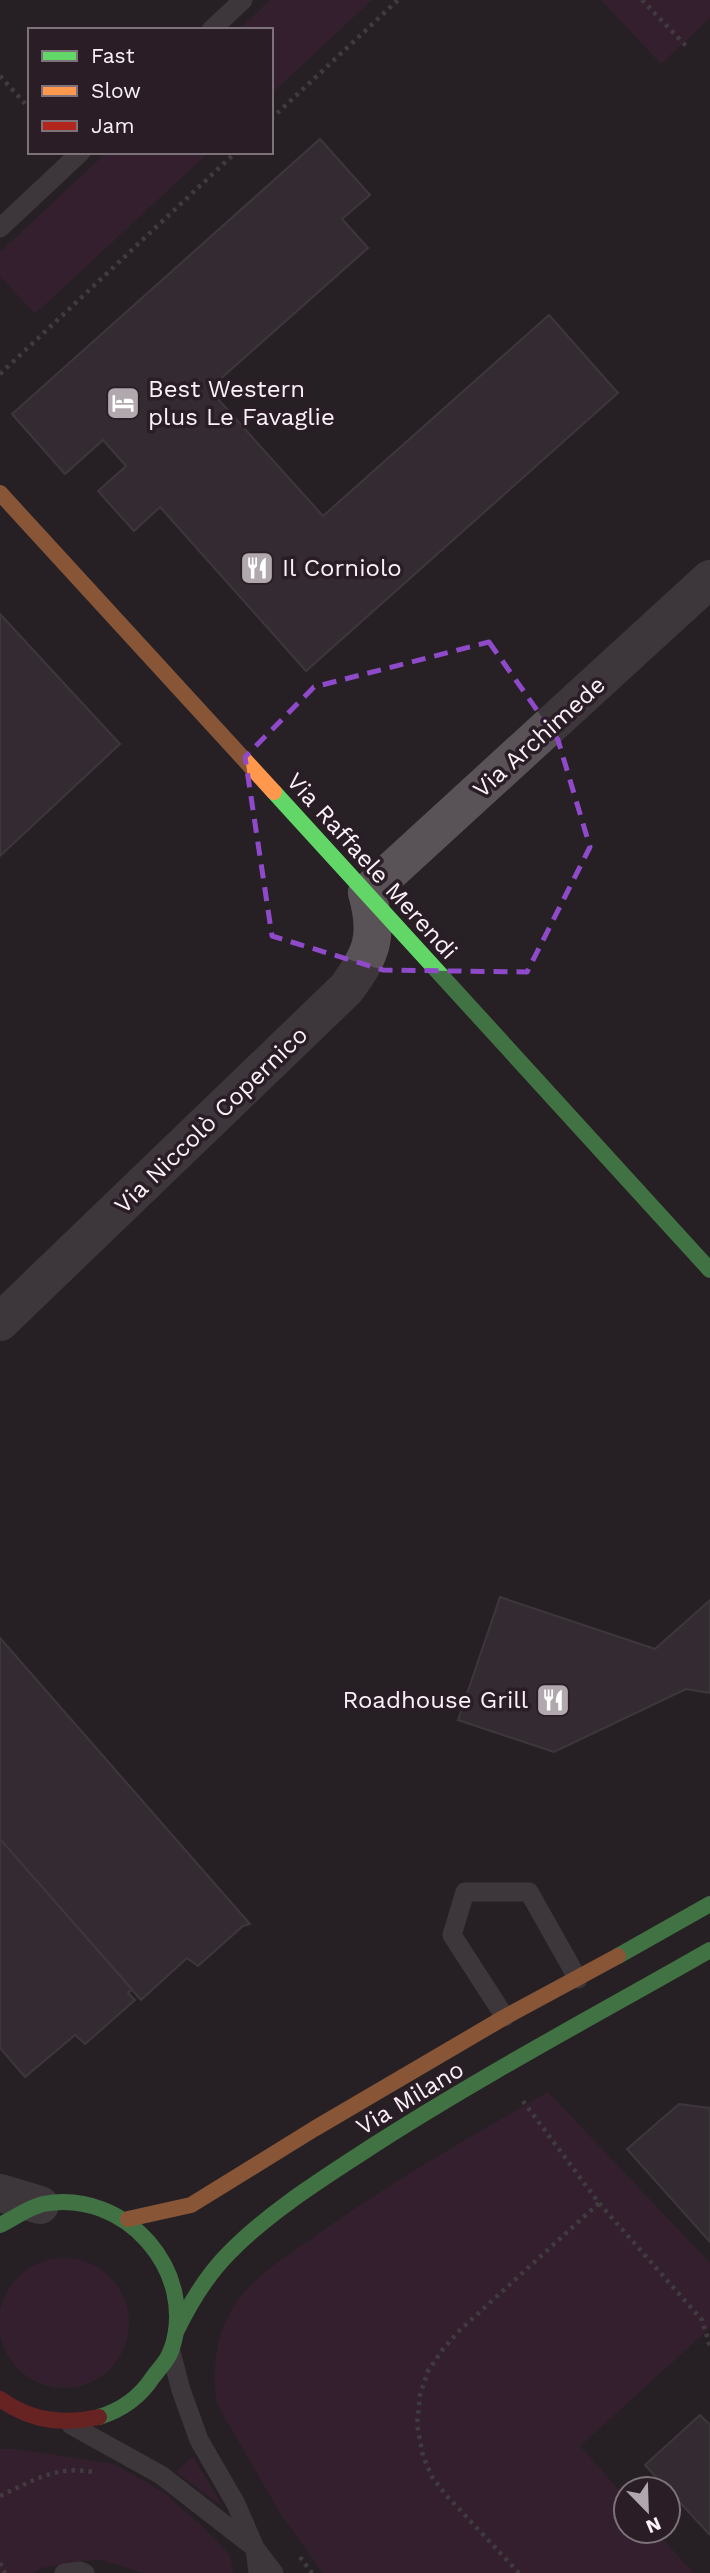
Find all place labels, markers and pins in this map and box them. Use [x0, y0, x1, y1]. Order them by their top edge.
place label: Best Western plus Le Favaglie [148, 375, 335, 431]
hotel icon: Best Western plus Le Favaglie [104, 384, 142, 422]
restaurant icon: Il Corniolo [238, 549, 276, 587]
place label: Il Corniolo [282, 554, 402, 582]
restaurant icon: Roadhouse Grill [534, 1681, 572, 1719]
place label: Roadhouse Grill [342, 1686, 529, 1714]

